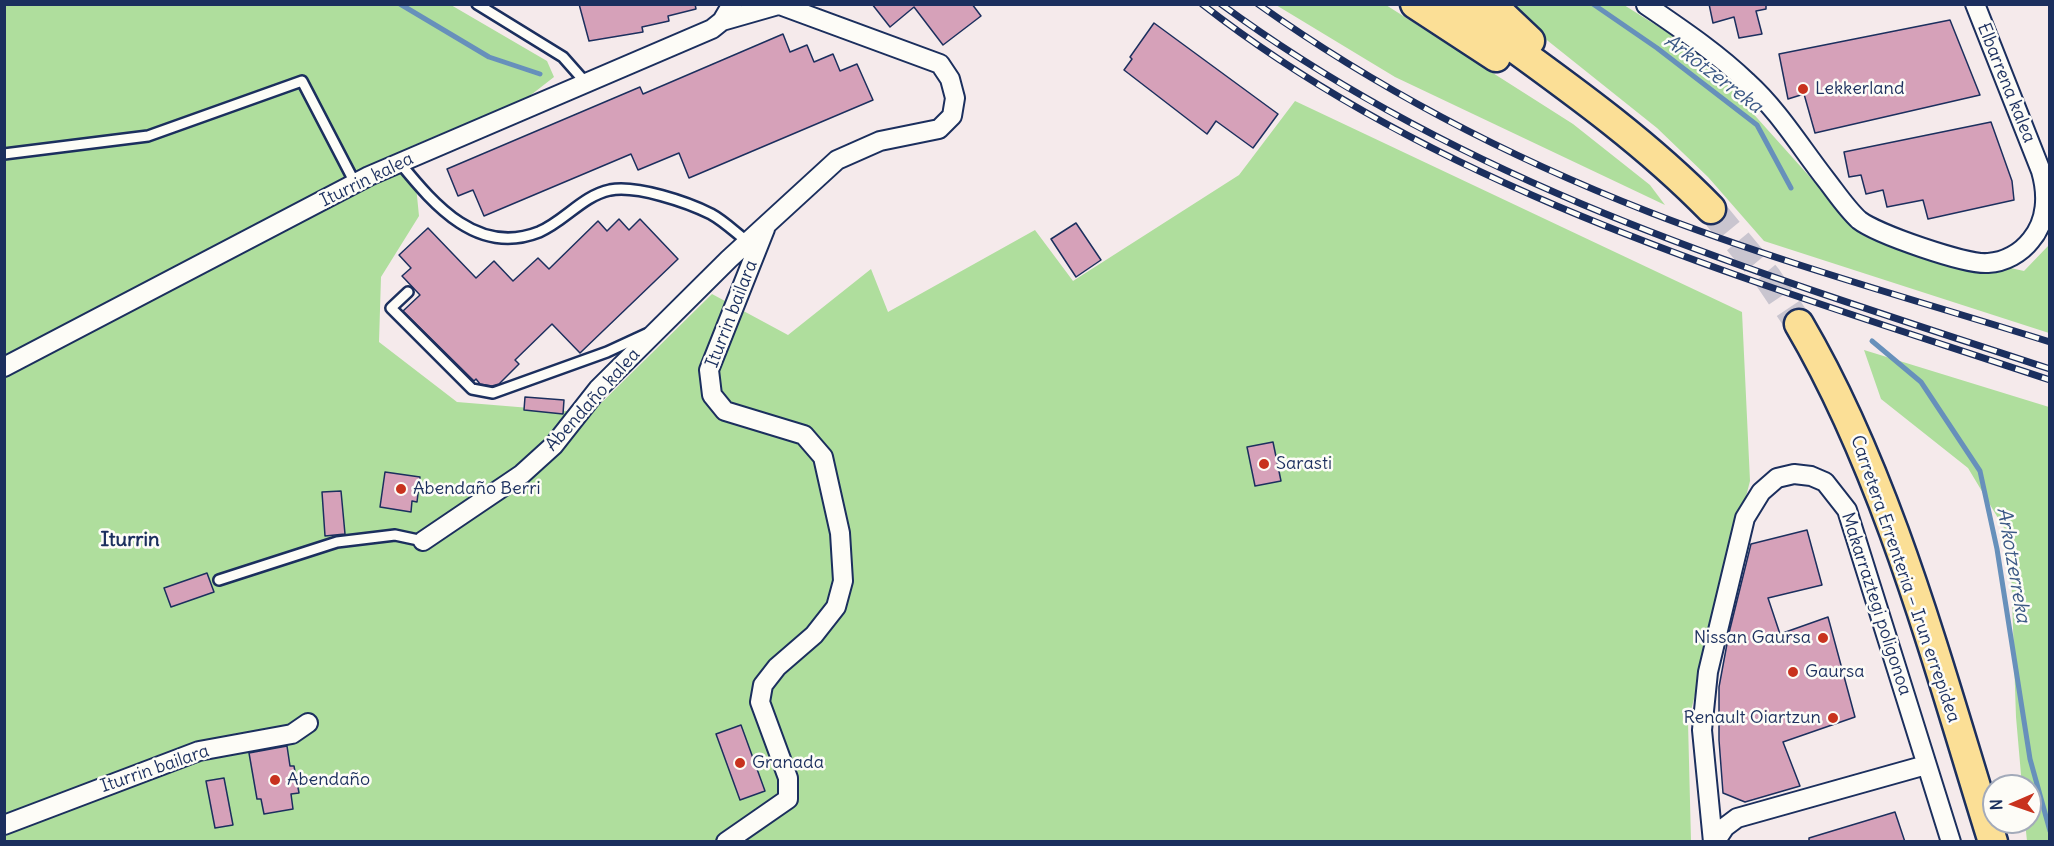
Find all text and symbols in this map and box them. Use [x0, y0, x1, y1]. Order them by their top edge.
street label: Elbarrena kalea [1972, 20, 2040, 146]
water label: Arkotzerreka [1659, 29, 1767, 119]
place label: Lekkerland [1815, 78, 1905, 100]
marker: Lekkerland [1796, 82, 1810, 96]
street label: Iturrin kalea [317, 148, 417, 212]
street label: Iturrin bailara [702, 257, 762, 371]
street label: Abendaño kalea [541, 344, 645, 456]
street label: Carretera Errenteria – Irun errepidea [1846, 433, 1964, 725]
place label: Sarasti [1276, 453, 1332, 475]
marker: Sarasti [1257, 457, 1271, 471]
place label: Abendaño Berri [413, 478, 541, 500]
marker: Abendaño Berri [394, 482, 408, 496]
water label: Arkotzerreka [1991, 505, 2035, 625]
street label: Makarraztegi poligonoa [1836, 510, 1916, 698]
district label: Iturrin [100, 528, 160, 552]
place label: Nissan Gaursa [1694, 627, 1811, 649]
marker: Nissan Gaursa [1816, 631, 1830, 645]
place label: Gaursa [1805, 661, 1865, 683]
marker: Gaursa [1786, 665, 1800, 679]
place label: Renault Oiartzun [1684, 707, 1821, 729]
marker: Renault Oiartzun [1826, 711, 1840, 725]
street label: Iturrin bailara [98, 740, 212, 798]
place label: Granada [752, 752, 824, 774]
marker: Granada [733, 756, 747, 770]
place label: Abendaño [287, 769, 370, 791]
marker: Abendaño [268, 773, 282, 787]
north arrow [1982, 774, 2042, 834]
text: N [1986, 799, 2006, 810]

